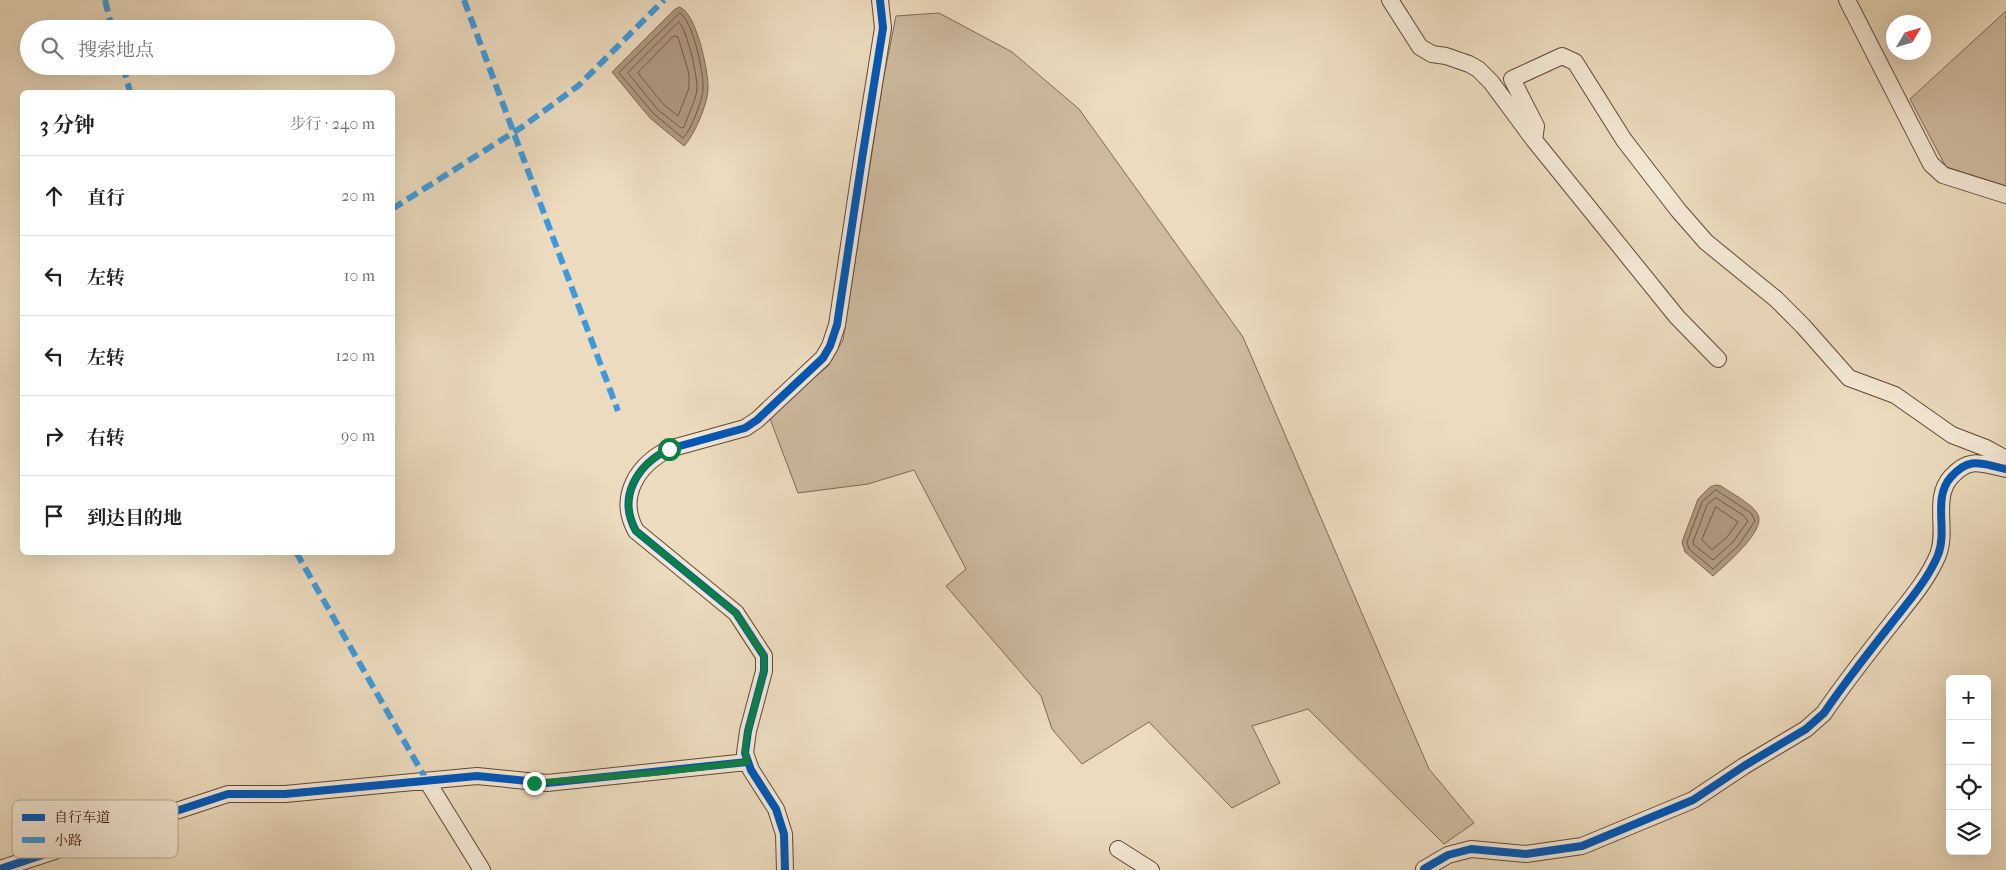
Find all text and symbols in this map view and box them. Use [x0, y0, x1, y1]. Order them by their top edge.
north arrow [1886, 15, 1931, 60]
search box [20, 20, 395, 75]
icon: search [38, 34, 66, 62]
text: 搜索地点 [78, 39, 154, 61]
text: 3 分钟 [40, 113, 95, 137]
text: 步行 · 240 m [290, 114, 375, 133]
icon: ahead [40, 182, 68, 210]
text: 20 m [341, 186, 375, 205]
text: 直行 [87, 187, 125, 209]
icon: left [40, 262, 68, 290]
text: 10 m [344, 266, 375, 285]
text: 左转 [87, 267, 125, 289]
icon: left [40, 342, 68, 370]
text: 120 m [336, 346, 375, 365]
text: 左转 [87, 347, 125, 369]
icon: right [40, 422, 68, 450]
text: 90 m [341, 426, 375, 445]
text: 右转 [87, 427, 125, 449]
route start [658, 438, 681, 461]
icon: arrive [40, 502, 68, 530]
text: 到达目的地 [87, 507, 182, 529]
map controls [1946, 675, 1991, 855]
button: + [1946, 675, 1991, 720]
button: − [1946, 720, 1991, 765]
button: locate [1946, 765, 1991, 810]
route end [523, 772, 546, 795]
legend [12, 800, 178, 858]
text: 自行车道 [54, 809, 110, 826]
button: layers [1946, 810, 1991, 855]
text: 小路 [54, 832, 82, 849]

